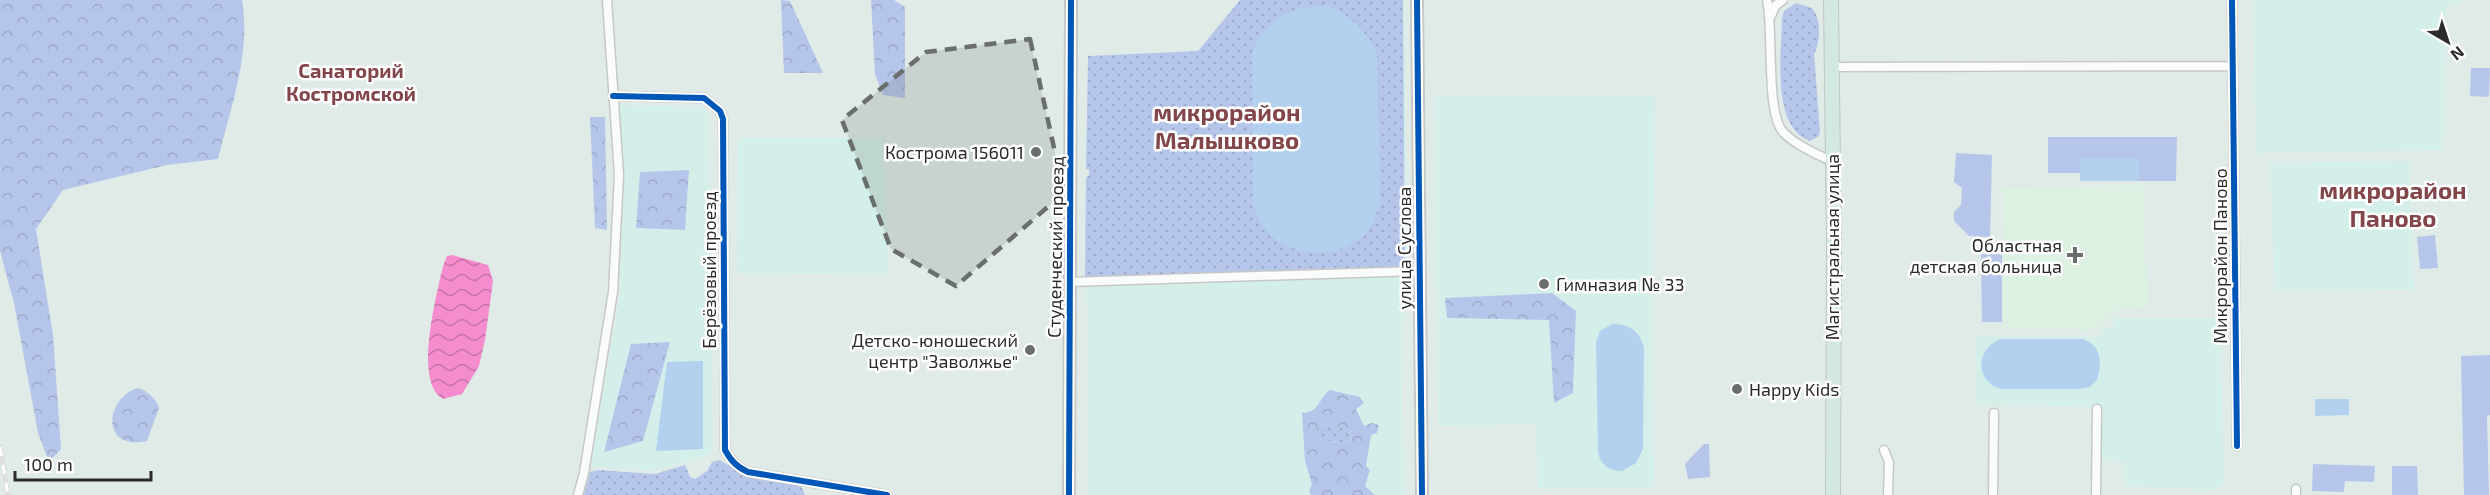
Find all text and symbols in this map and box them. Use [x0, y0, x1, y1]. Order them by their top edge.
north arrow [2418, 12, 2478, 72]
text: N [2447, 43, 2468, 65]
district label: Санаторий Костромской [286, 58, 416, 105]
district label: микрорайон Малышково [1153, 97, 1301, 154]
place label: Кострома 156011 [885, 141, 1024, 163]
marker: Кострома 156011 [1029, 145, 1043, 159]
street label: Магистральная улица [1821, 154, 1843, 340]
street label: Студенческий проезд [1042, 156, 1068, 338]
street label: Микрорайон Паново [2209, 168, 2231, 344]
district label: микрорайон Паново [2319, 175, 2467, 232]
street label: улица Суслова [1393, 186, 1415, 310]
street label: Берёзовый проезд [698, 191, 720, 349]
place label: Областная детская больница [1910, 234, 2062, 277]
marker: Областная детская больница [2066, 246, 2084, 264]
place label: Гимназия № 33 [1556, 273, 1684, 295]
marker: Гимназия № 33 [1537, 277, 1551, 291]
place label: Детско-юношеский центр "Заволжье" [852, 329, 1018, 372]
marker: Детско-юношеский центр "Заволжье" [1023, 343, 1037, 357]
place label: Happy Kids [1749, 378, 1839, 400]
marker: Happy Kids [1730, 382, 1744, 396]
scale bar [15, 444, 152, 482]
text: 100 m [24, 453, 73, 475]

